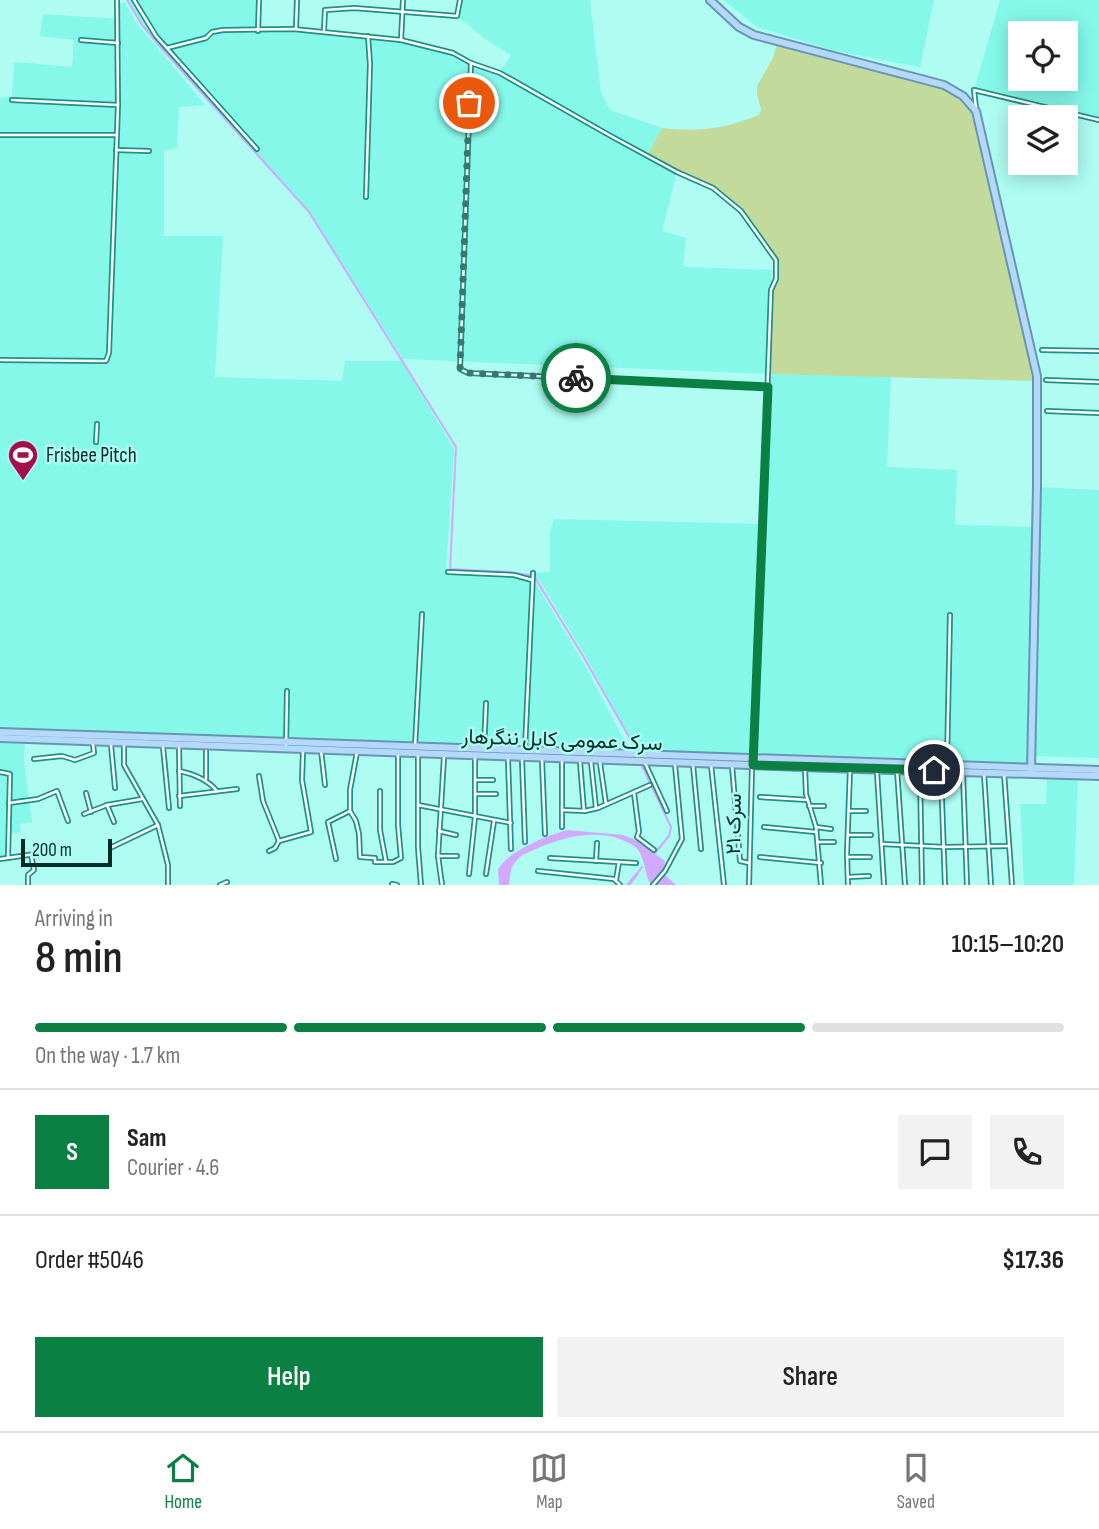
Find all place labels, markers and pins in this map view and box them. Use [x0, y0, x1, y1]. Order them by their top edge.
pin [439, 73, 499, 133]
sports icon: Frisbee Pitch [6, 438, 40, 482]
place label: Frisbee Pitch [46, 443, 137, 468]
pin [904, 740, 964, 800]

